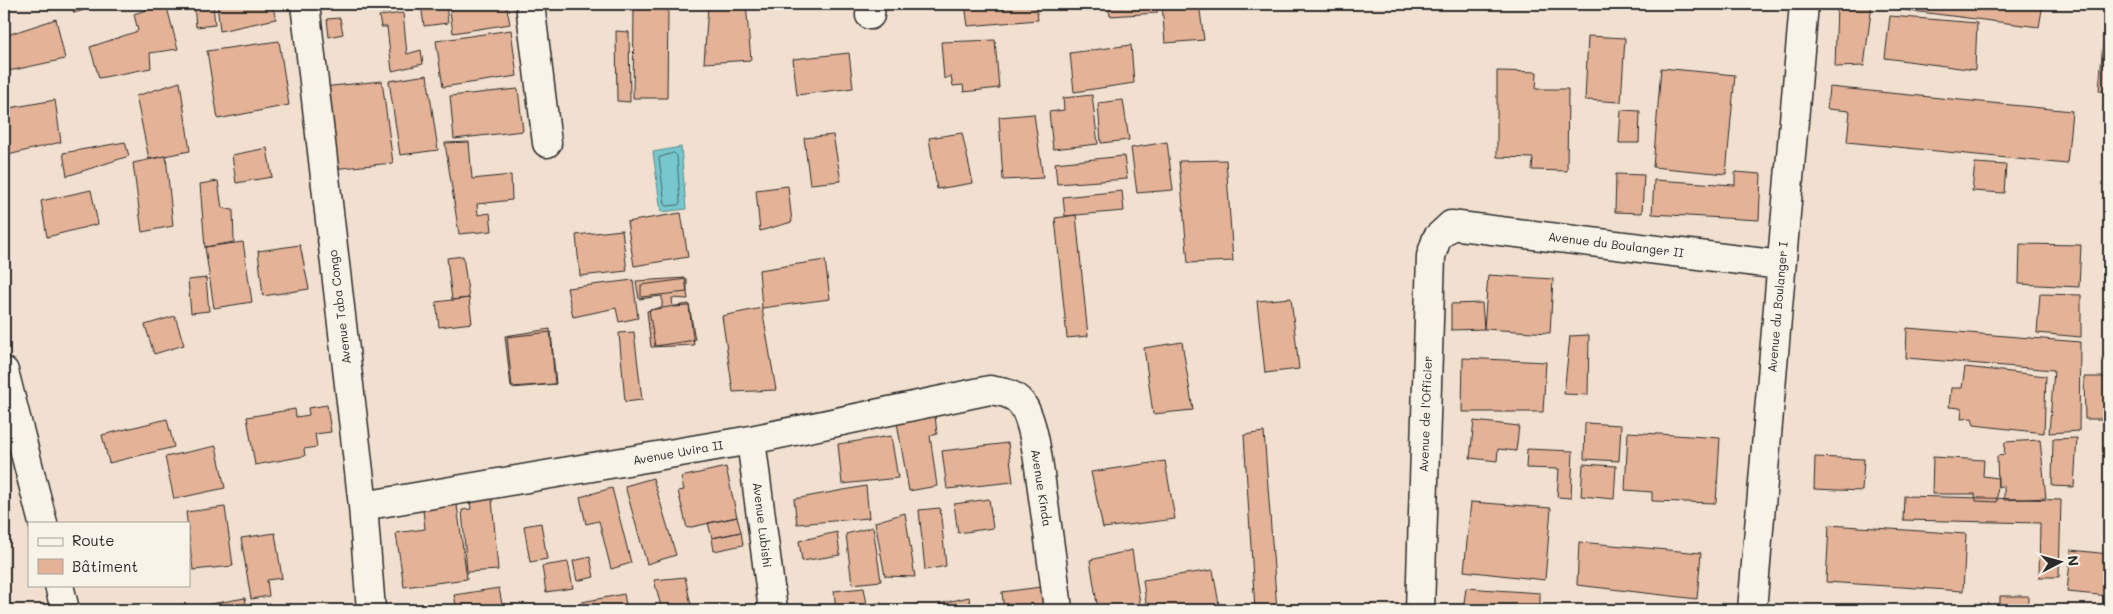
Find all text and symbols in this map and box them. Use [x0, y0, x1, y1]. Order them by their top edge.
street label: Avenue du Boulanger II [1547, 228, 1685, 260]
street label: Avenue du Boulanger I [1763, 241, 1791, 373]
street label: Avenue Taba Congo [324, 249, 354, 365]
street label: Avenue de l'Officier [1415, 355, 1435, 473]
street label: Avenue Uvira II [632, 436, 724, 468]
street label: Avenue Kinda [1028, 448, 1056, 528]
street label: Avenue Lubishi [750, 481, 776, 568]
legend [28, 522, 190, 586]
text: Route [72, 530, 115, 550]
north arrow [2036, 536, 2086, 586]
text: N [2063, 554, 2083, 567]
text: Bâtiment [72, 556, 138, 576]

